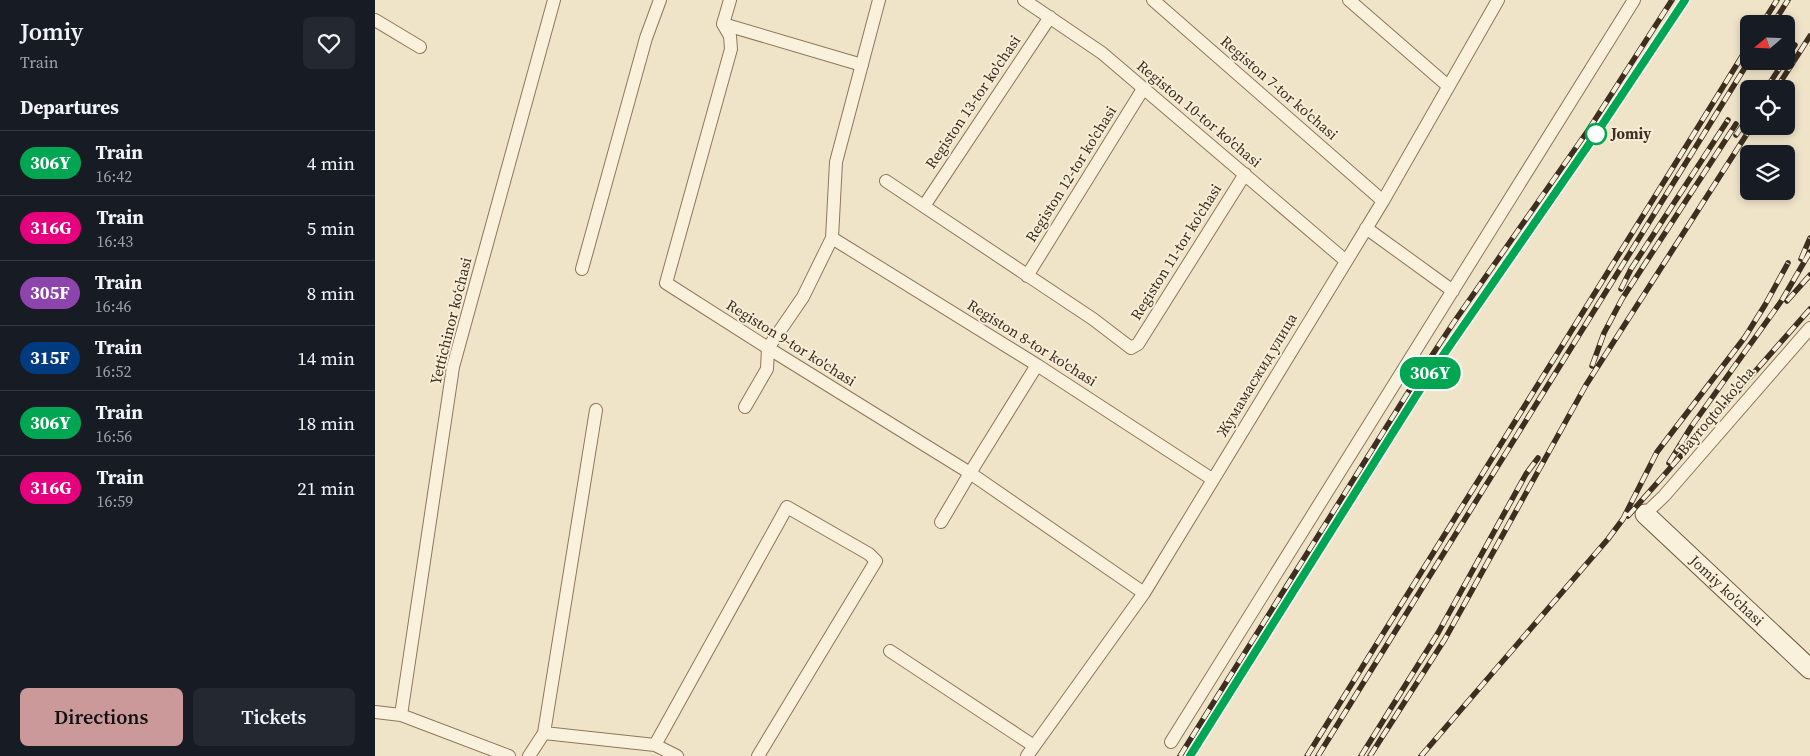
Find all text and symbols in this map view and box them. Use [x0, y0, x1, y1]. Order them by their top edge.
text: Jomiy [20, 15, 83, 48]
north arrow [1740, 15, 1795, 70]
map controls [1740, 15, 1795, 200]
button: heart [303, 17, 355, 69]
street label: Registon 13-tor ko'chasi [920, 31, 1025, 173]
street label: Registon 7-tor ko'chasi [1216, 31, 1343, 145]
text: Train [20, 51, 58, 73]
street label: Registon 10-tor ko'chasi [1133, 55, 1266, 172]
button: locate [1740, 80, 1795, 135]
text: Departures [20, 94, 119, 120]
street label: Registon 12-tor ko'chasi [1020, 102, 1121, 246]
marker: Jomiy [1585, 123, 1607, 145]
place label: Jomiy [1610, 123, 1651, 144]
text: Train [96, 139, 143, 165]
button: layers [1740, 145, 1795, 200]
text: 306Y [30, 150, 71, 175]
text: 4 min [307, 150, 355, 176]
text: 16:42 [96, 165, 132, 187]
street label: Registon 11-tor ko'chasi [1125, 180, 1226, 324]
text: Train [96, 204, 144, 230]
text: 316G [30, 215, 71, 240]
text: 5 min [307, 215, 355, 241]
text: 16:43 [96, 230, 133, 252]
street label: Yettichinor ko‘chasi [425, 255, 476, 387]
text: Train [95, 269, 142, 295]
text: 305F [30, 280, 70, 305]
text: 8 min [307, 280, 355, 306]
street label: Registon 9-tor ko'chasi [722, 294, 860, 391]
street label: Registon 8-tor ko'chasi [963, 294, 1101, 391]
text: 16:46 [95, 295, 132, 317]
street label: Жумамасжид улица [1211, 309, 1302, 440]
text: Train [95, 334, 142, 360]
text: 315F [30, 345, 70, 370]
text: 14 min [297, 345, 355, 371]
line badge: 306Y [1395, 357, 1465, 389]
text: 16:52 [95, 360, 132, 382]
text: 306Y [1410, 360, 1450, 385]
street label: Bayroqtol ko'cha [1672, 362, 1759, 459]
text: Train [96, 399, 143, 425]
text: 306Y [30, 410, 71, 435]
text: 18 min [297, 410, 355, 436]
text: 16:56 [96, 425, 132, 447]
text: Train [96, 464, 144, 490]
text: 316G [30, 475, 71, 500]
text: 21 min [297, 475, 355, 501]
text: 16:59 [96, 490, 133, 512]
street label: Jomiy ko'chasi [1684, 549, 1769, 630]
button: Directions [20, 688, 183, 746]
button: Tickets [193, 688, 355, 746]

